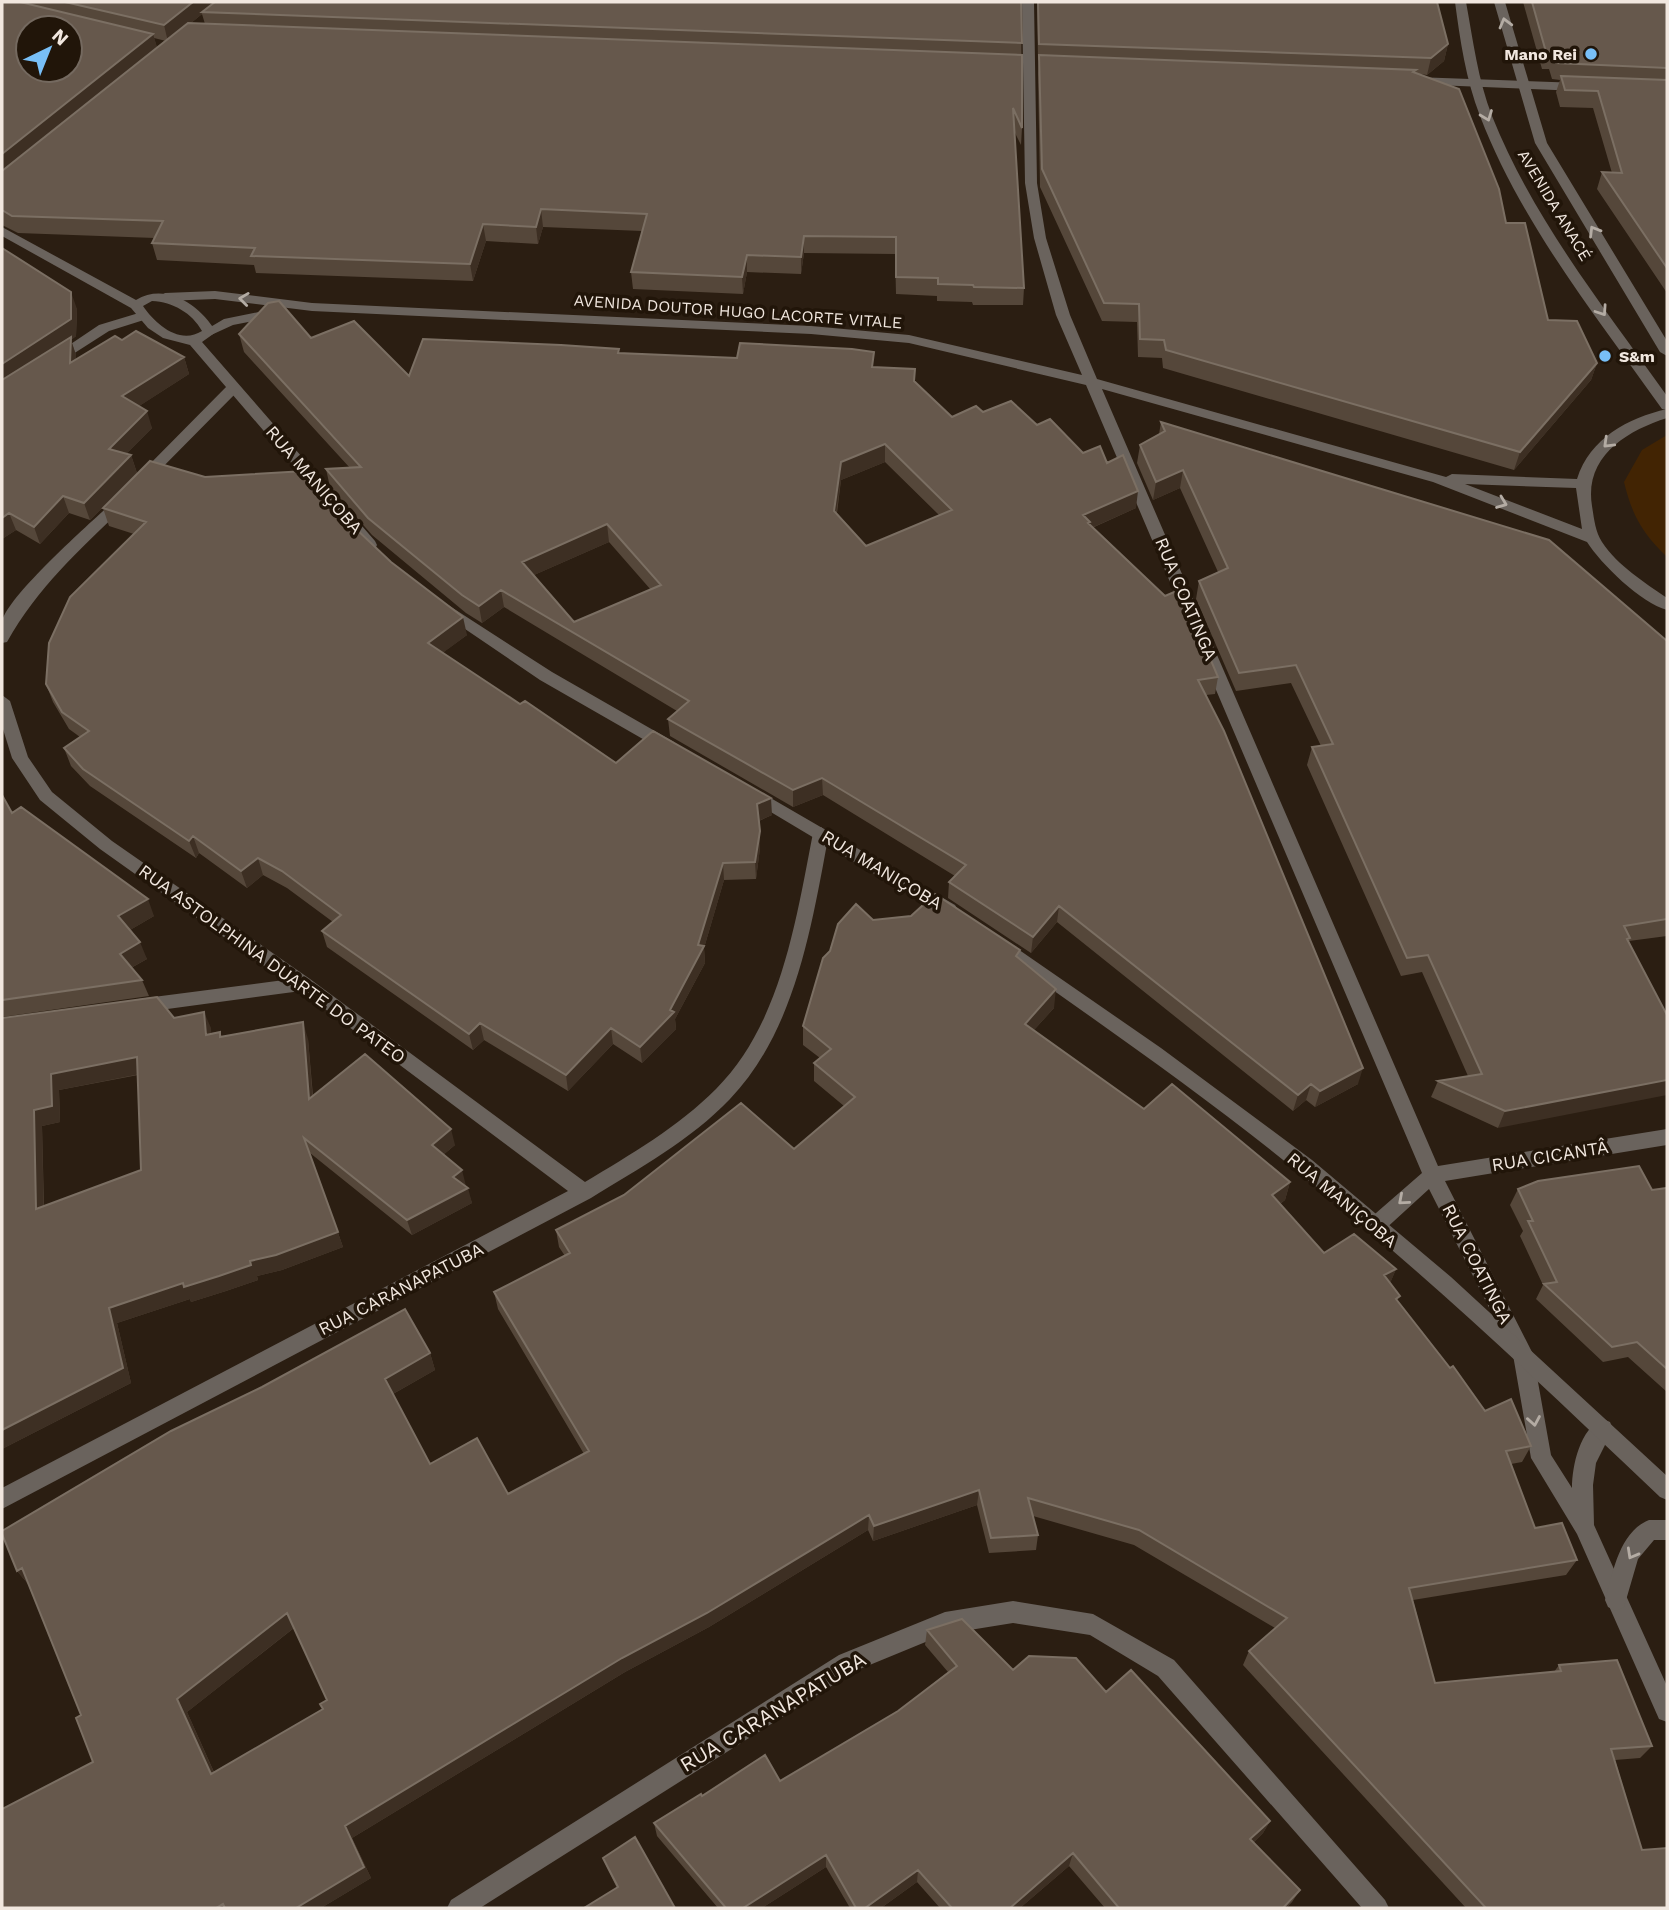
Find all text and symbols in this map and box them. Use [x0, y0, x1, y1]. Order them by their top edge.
north arrow [14, 14, 84, 84]
one-way arrow [1499, 17, 1514, 29]
text: N [47, 24, 73, 50]
place label: Mano Rei [1504, 45, 1577, 64]
marker: Mano Rei [1583, 46, 1599, 62]
one-way arrow [1479, 109, 1493, 121]
street label: AVENIDA ANACÉ [1514, 146, 1595, 264]
one-way arrow [1589, 225, 1602, 238]
one-way arrow [239, 291, 250, 306]
street label: AVENIDA DOUTOR HUGO LACORTE VITALE [573, 291, 903, 332]
one-way arrow [1594, 303, 1606, 316]
place label: S&m [1619, 347, 1655, 366]
marker: S&m [1597, 348, 1613, 364]
street label: RUA MANIÇOBA [262, 421, 367, 538]
one-way arrow [1603, 435, 1616, 447]
one-way arrow [1495, 495, 1507, 509]
street label: RUA COATINGA [1151, 534, 1222, 664]
street label: RUA MANIÇOBA [818, 825, 946, 914]
street label: RUA ASTOLPHINA DUARTE DO PATEO [135, 860, 410, 1067]
street label: RUA CICANTÂ [1490, 1136, 1610, 1175]
street label: RUA MANIÇOBA [1283, 1148, 1402, 1252]
one-way arrow [1398, 1192, 1411, 1204]
street label: RUA COATINGA [1438, 1200, 1517, 1327]
street label: RUA CARANAPATUBA [315, 1238, 487, 1339]
one-way arrow [1526, 1415, 1541, 1427]
one-way arrow [1626, 1547, 1640, 1560]
street label: RUA CARANAPATUBA [675, 1646, 870, 1777]

